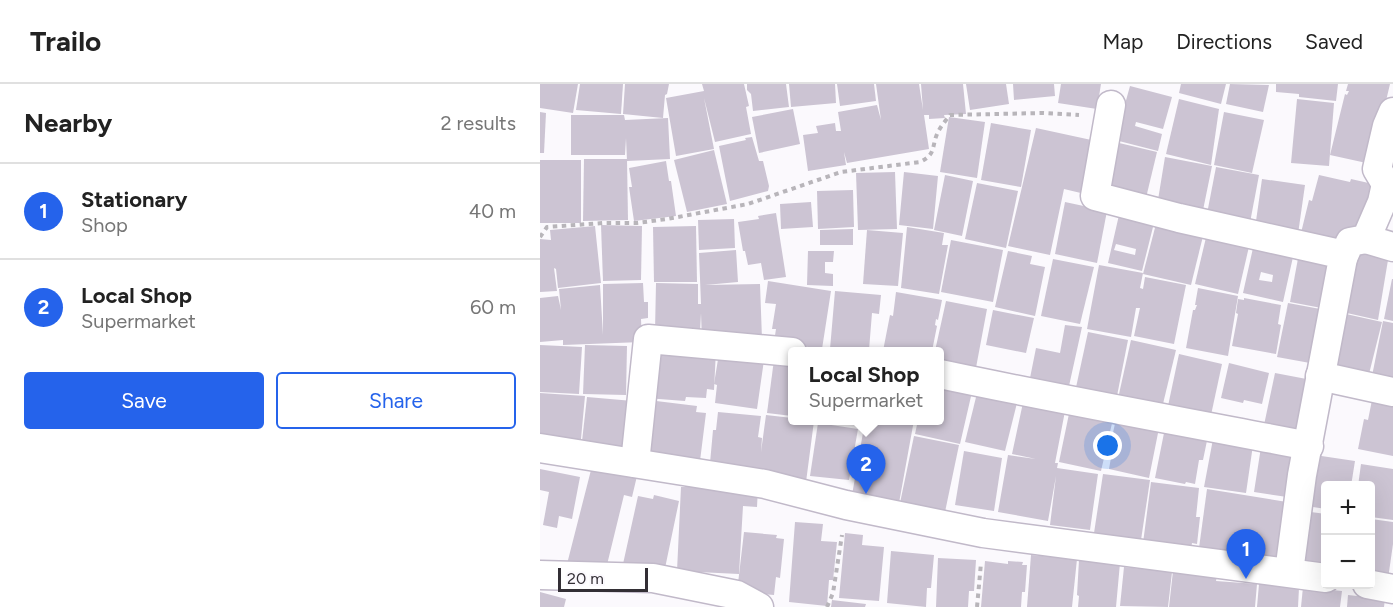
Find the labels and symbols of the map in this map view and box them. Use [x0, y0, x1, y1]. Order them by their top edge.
your location [1093, 431, 1122, 460]
pin: 2 [846, 444, 886, 494]
pin: 1 [1226, 530, 1266, 579]
scale bar [558, 565, 648, 592]

